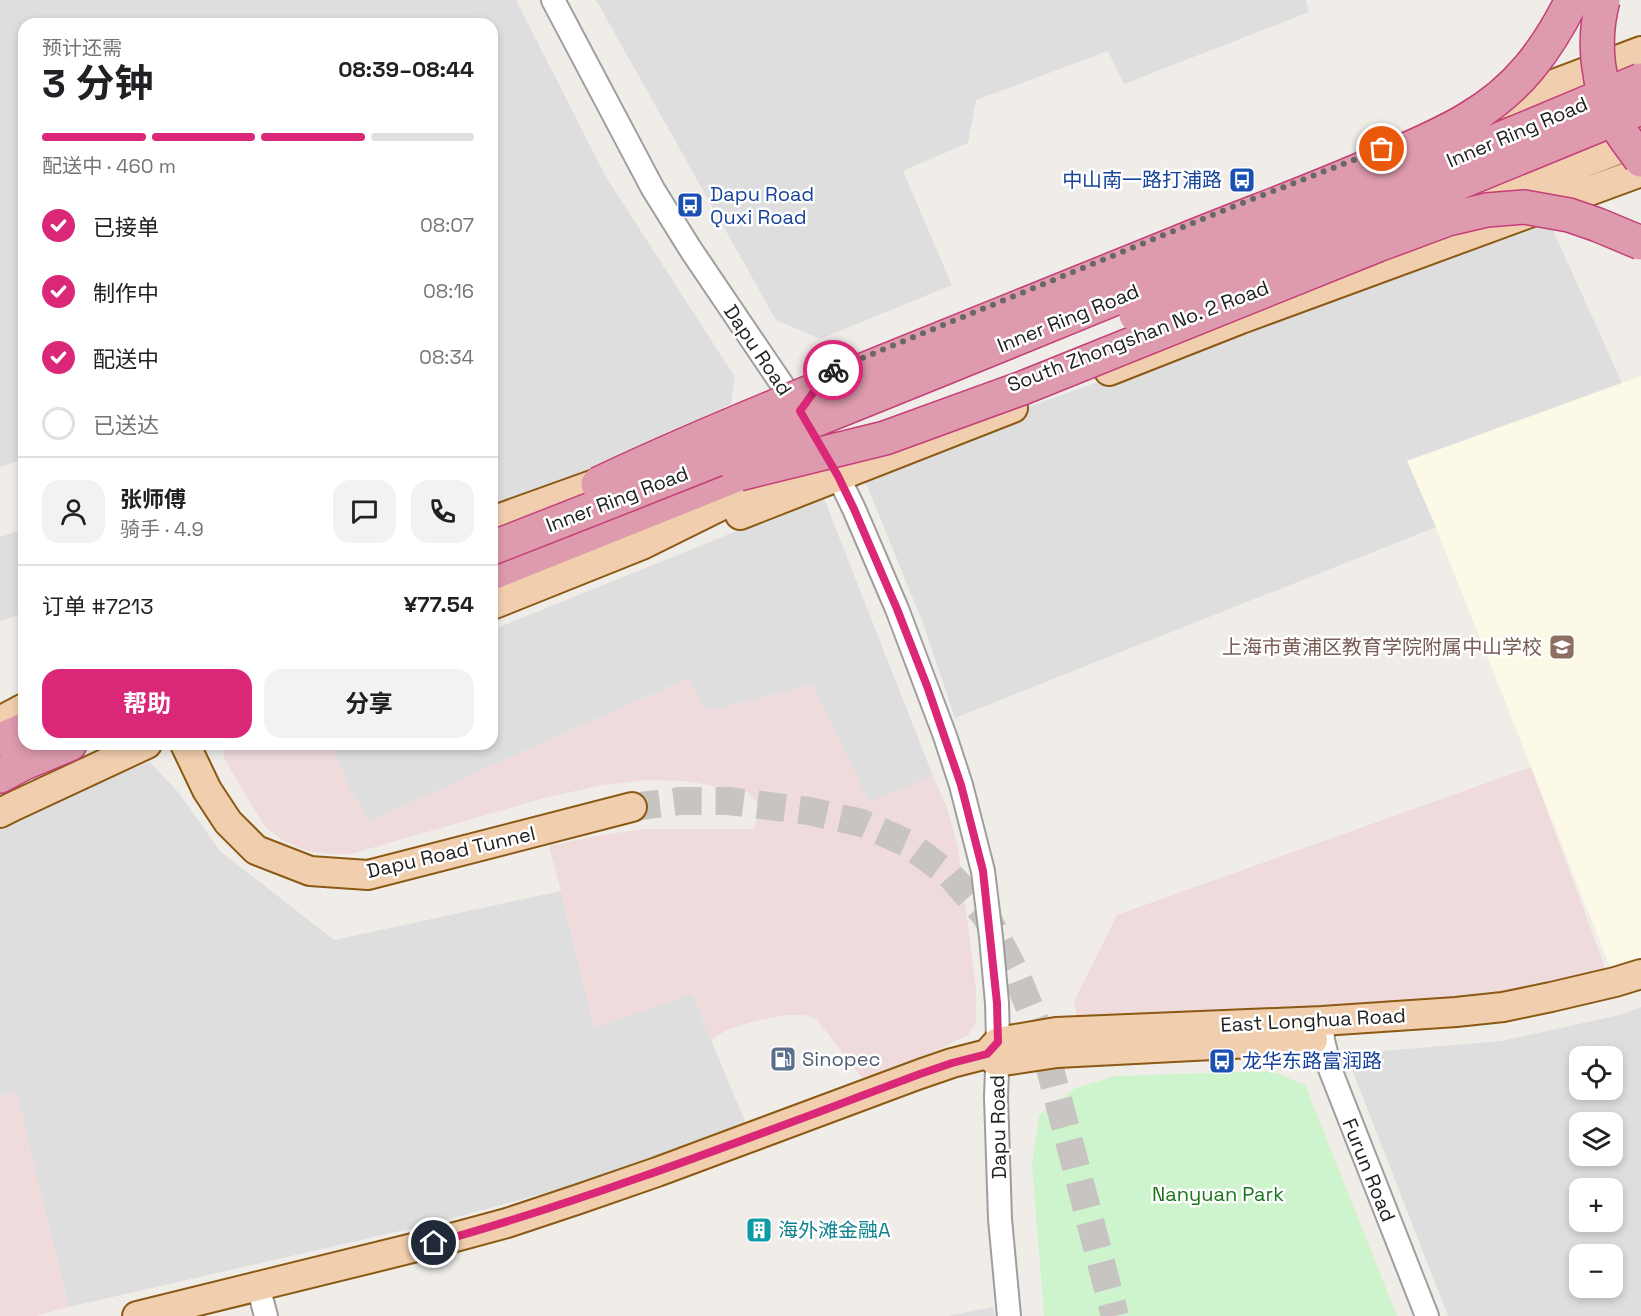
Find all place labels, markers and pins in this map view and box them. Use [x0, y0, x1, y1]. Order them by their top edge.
pin [1356, 123, 1407, 174]
bus stop icon: 中山南一路打浦路 [1227, 165, 1257, 195]
place label: 中山南一路打浦路 [1062, 167, 1222, 193]
place label: Dapu Road Quxi Road [710, 181, 814, 230]
bus stop icon: Dapu Road Quxi Road [675, 190, 705, 220]
school or university icon: 上海市黄浦区教育学院附属中山学校 [1547, 632, 1577, 662]
place label: 上海市黄浦区教育学院附属中山学校 [1222, 634, 1542, 660]
fuel station icon: Sinopec [768, 1044, 798, 1074]
place label: Sinopec [802, 1046, 880, 1072]
bus stop icon: 龙华东路富润路 [1207, 1046, 1237, 1076]
place label: 龙华东路富润路 [1242, 1048, 1382, 1074]
building icon: 海外滩金融A [744, 1215, 774, 1245]
pin [408, 1217, 459, 1268]
place label: 海外滩金融A [778, 1217, 891, 1243]

